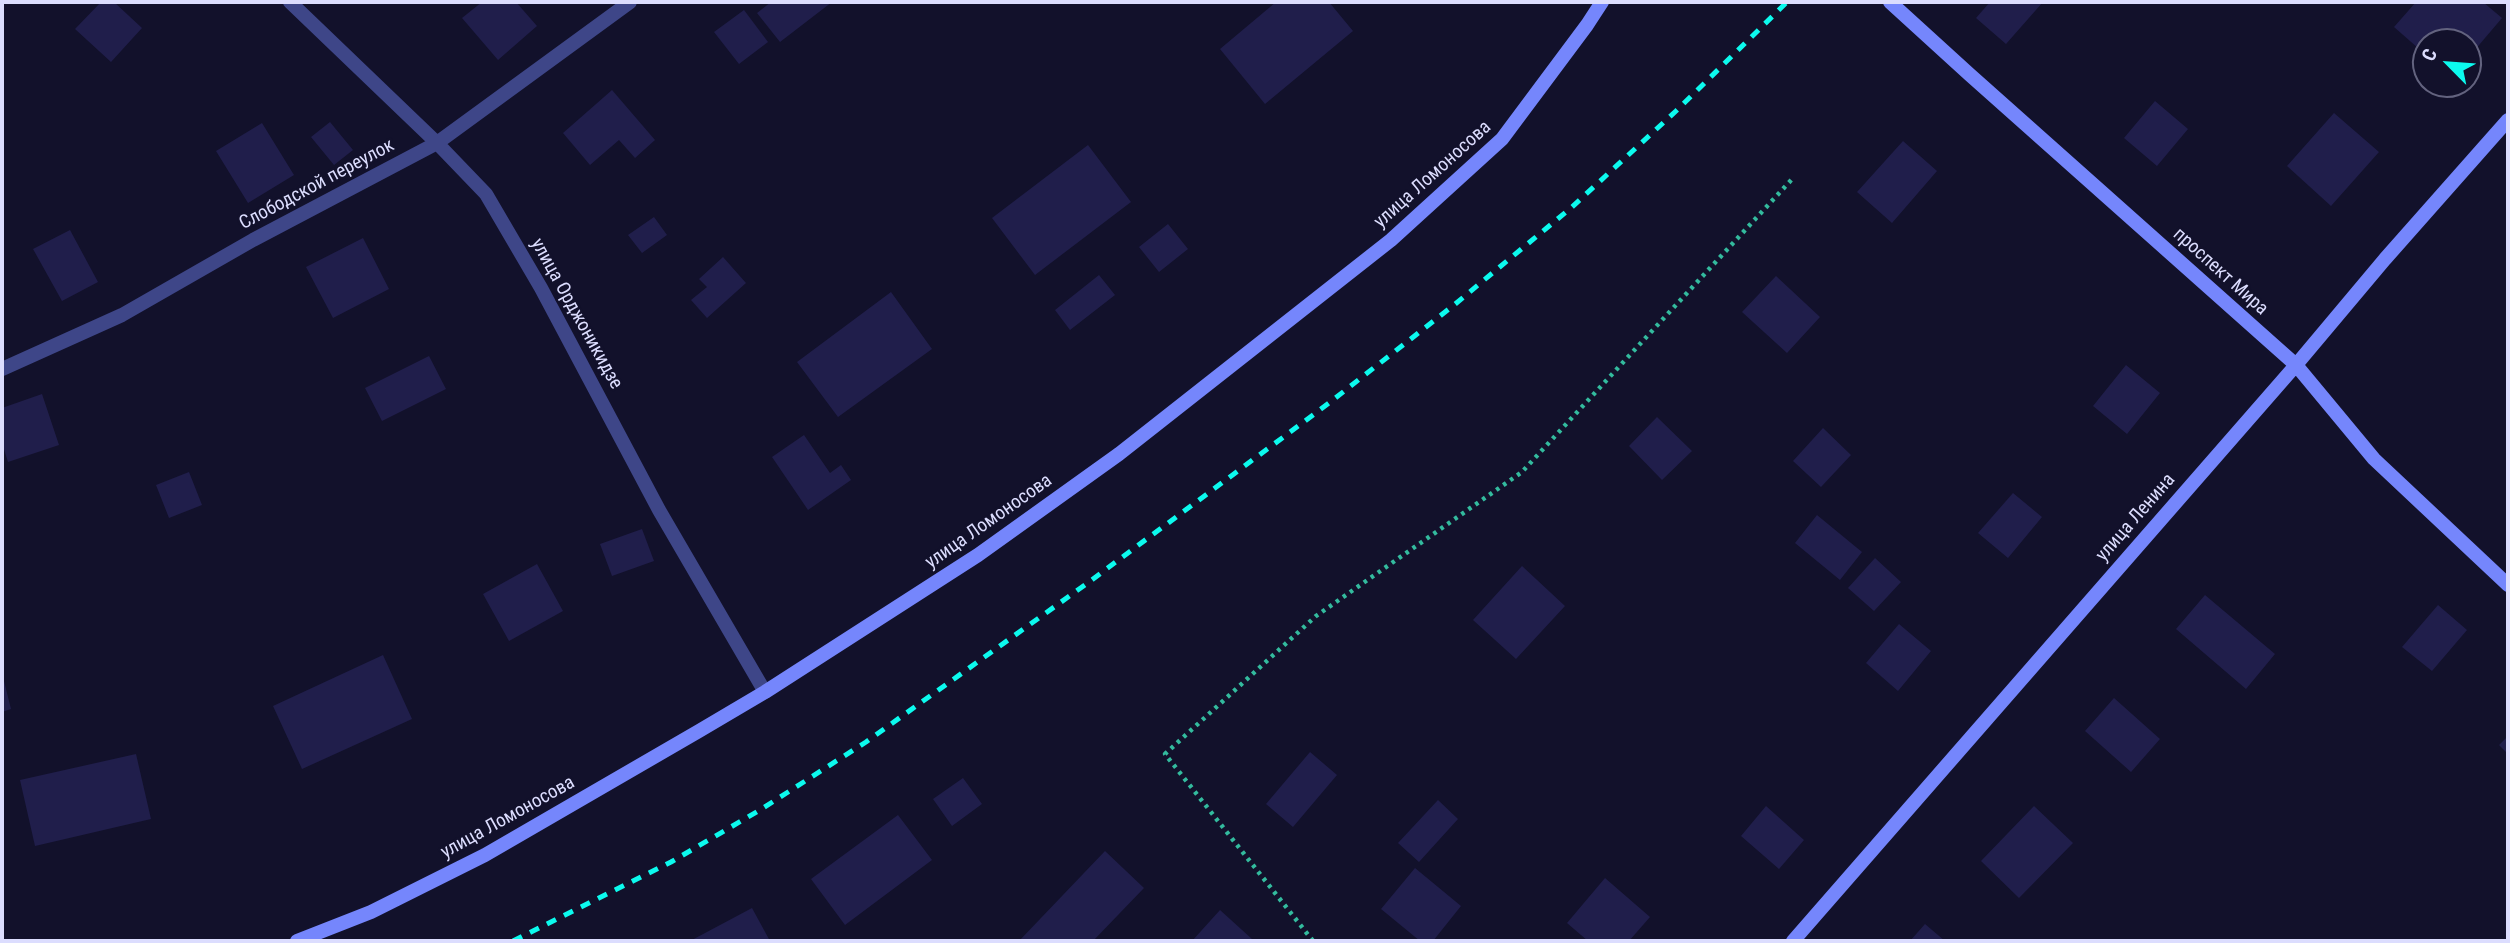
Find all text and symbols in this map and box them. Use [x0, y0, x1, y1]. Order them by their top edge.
north arrow [2412, 28, 2482, 98]
text: С [2417, 45, 2442, 65]
street label: улица Ломоносова [1370, 116, 1496, 234]
street label: Слободской переулок [236, 135, 398, 235]
street label: проспект Мира [2168, 223, 2272, 321]
street label: улица Орджоникидзе [525, 235, 627, 393]
street label: улица Ленина [2092, 469, 2180, 567]
street label: улица Ломоносова [921, 470, 1057, 574]
street label: улица Ломоносова [437, 772, 579, 864]

